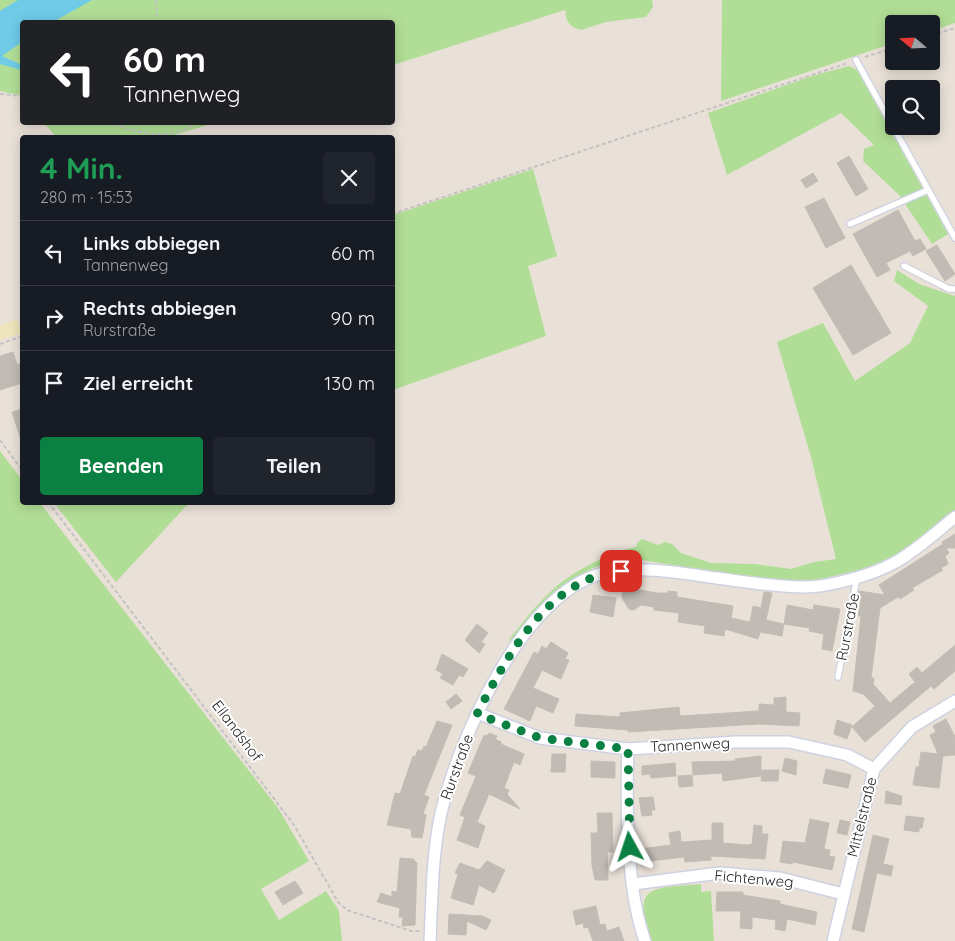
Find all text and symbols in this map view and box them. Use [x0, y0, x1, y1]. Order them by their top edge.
north arrow [885, 15, 940, 70]
map controls [885, 15, 940, 135]
text: 60 m [123, 37, 206, 81]
icon: left [40, 40, 105, 105]
text: Tannenweg [123, 80, 241, 108]
button: search [885, 80, 940, 135]
text: 4 Min. [40, 149, 123, 187]
button: close [323, 152, 375, 204]
text: 280 m · 15:53 [40, 187, 133, 207]
text: Links abbiegen [83, 231, 220, 255]
icon: left [40, 239, 68, 267]
text: 60 m [331, 241, 375, 265]
text: Tannenweg [83, 255, 169, 275]
text: Rechts abbiegen [83, 296, 236, 320]
icon: right [40, 304, 68, 332]
text: 90 m [331, 306, 375, 330]
text: Rurstraße [83, 320, 156, 340]
icon: arrive [40, 369, 68, 397]
text: Ziel erreicht [83, 371, 193, 395]
text: 130 m [324, 371, 375, 395]
button: Beenden [40, 437, 203, 495]
button: Teilen [213, 437, 375, 495]
pin [600, 550, 642, 592]
icon: arrive [607, 557, 635, 585]
street label: Rurstraße [832, 591, 863, 662]
street label: Eilandshof [208, 696, 267, 766]
street label: Rurstraße [436, 731, 477, 802]
street label: Tannenweg [649, 733, 731, 756]
street label: Mittelstraße [842, 775, 881, 859]
position arrow [603, 820, 655, 872]
street label: Fichtenweg [714, 866, 794, 891]

